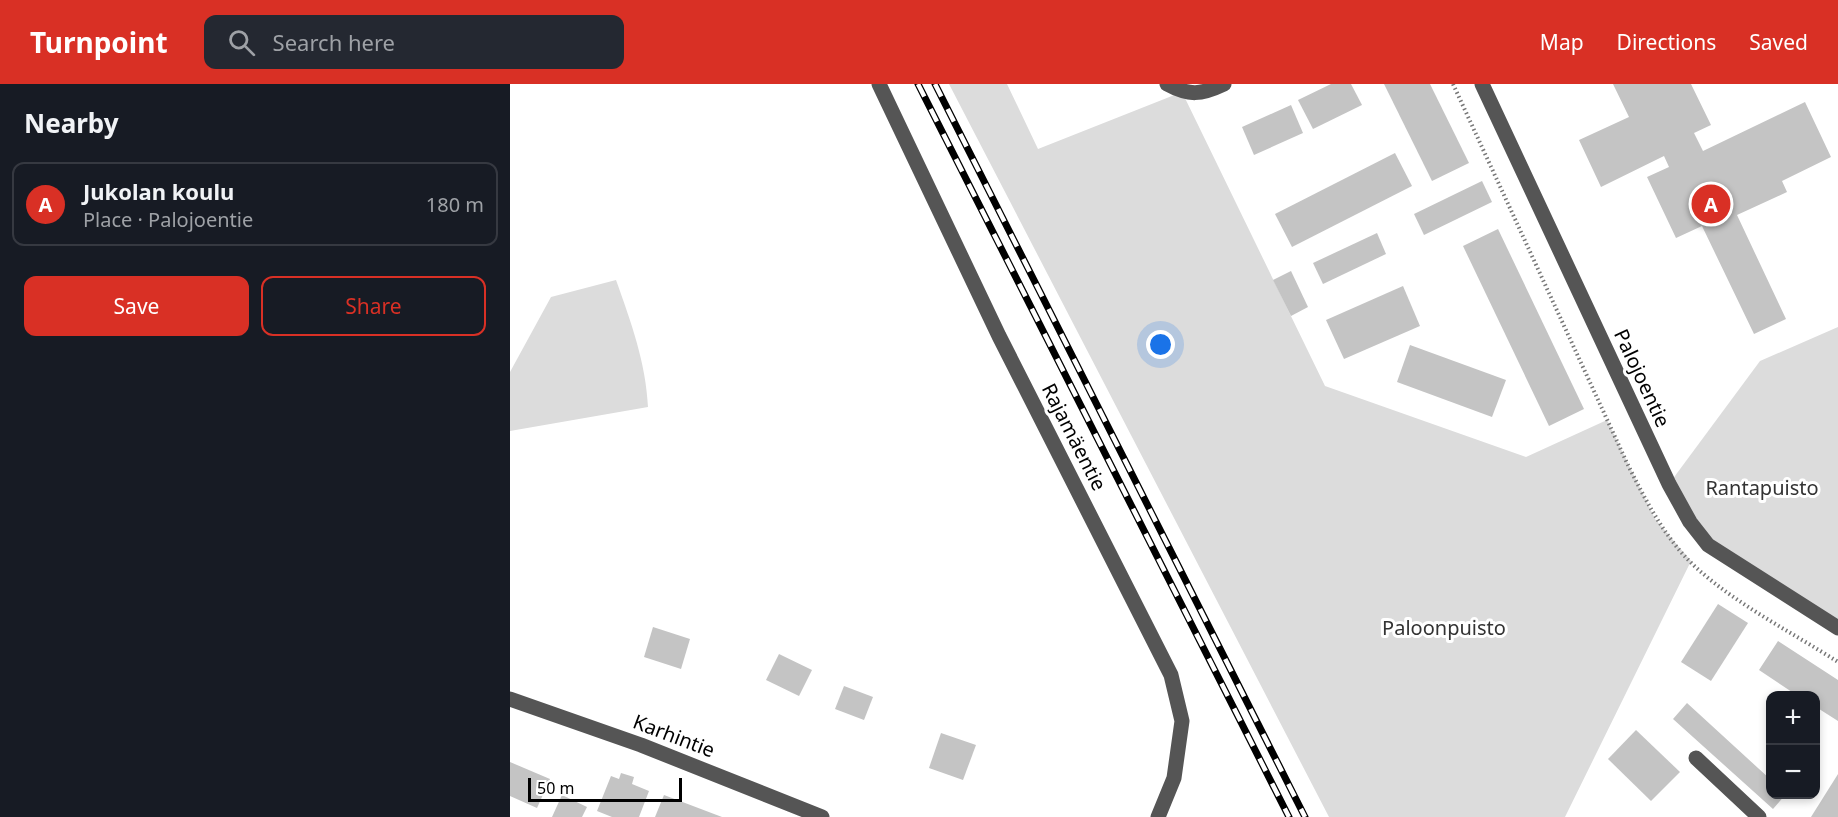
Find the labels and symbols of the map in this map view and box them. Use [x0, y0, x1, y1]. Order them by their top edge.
pin: A [1692, 182, 1730, 226]
street label: Palojoentie [1608, 324, 1677, 431]
your location [1146, 330, 1175, 359]
street label: Rajamäentie [1036, 378, 1113, 495]
park label: Rantapuisto [1705, 474, 1819, 501]
park label: Paloonpuisto [1382, 614, 1506, 641]
street label: Karhintie [629, 708, 719, 763]
scale bar [528, 775, 682, 802]

